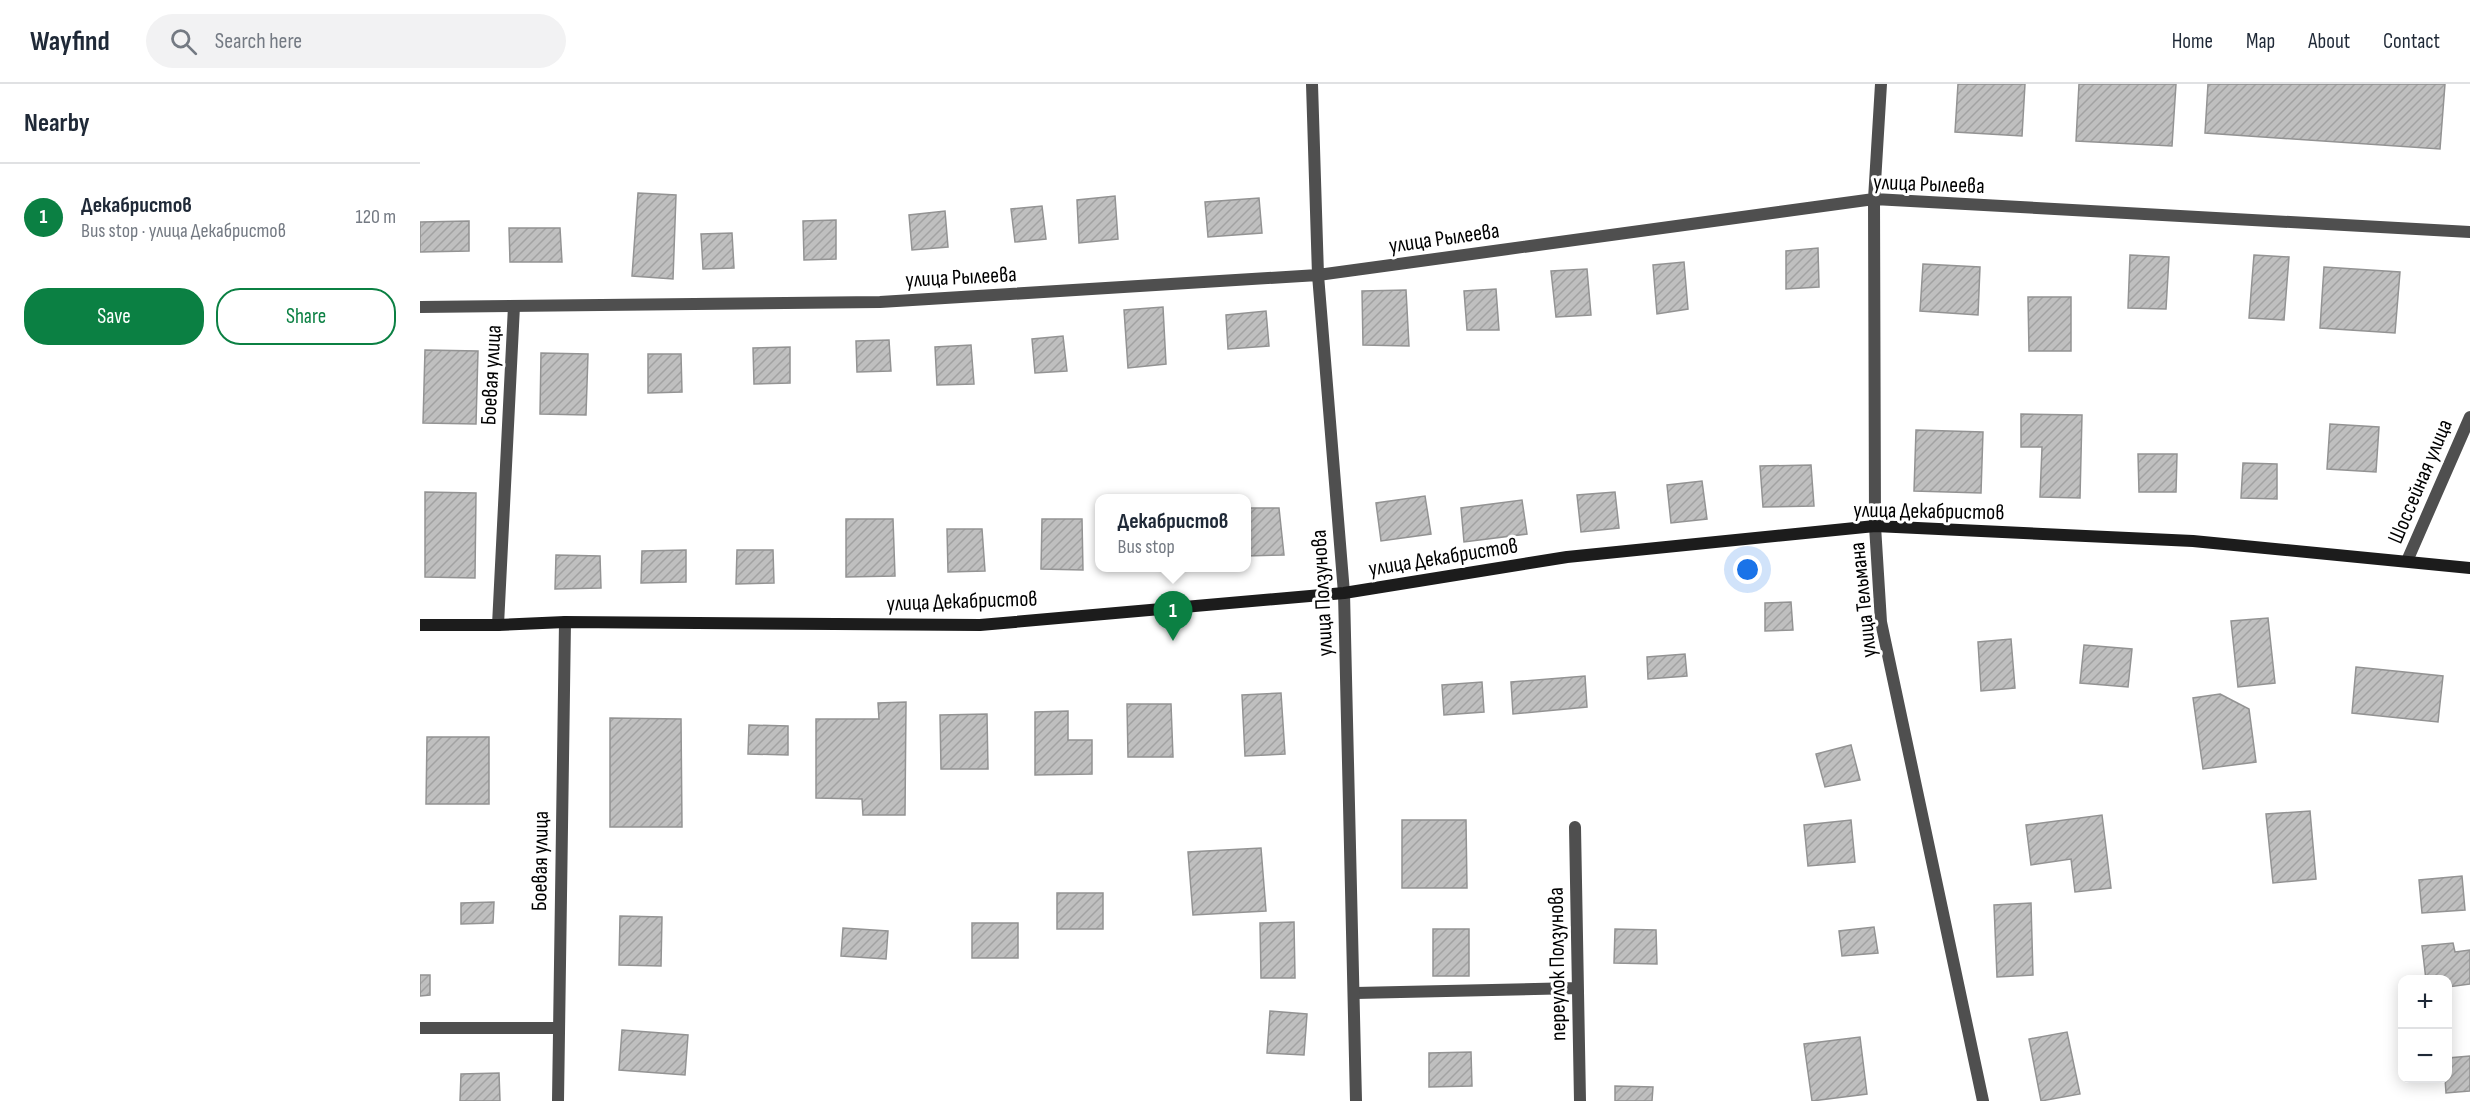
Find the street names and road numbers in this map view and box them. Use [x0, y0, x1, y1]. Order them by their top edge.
street label: улица Рылеева [1873, 169, 1985, 200]
street label: улица Рылеева [1387, 217, 1501, 260]
street label: улица Рылеева [905, 261, 1017, 294]
street label: Боевая улица [475, 324, 508, 426]
street label: Шоссейная улица [2382, 415, 2459, 548]
street label: улица Декабристов [1853, 497, 2005, 526]
street label: улица Ползунова [1306, 529, 1339, 657]
street label: улица Декабристов [1367, 532, 1520, 583]
street label: улица Тельмана [1844, 541, 1883, 659]
street label: улица Декабристов [886, 585, 1038, 618]
street label: Боевая улица [526, 811, 555, 911]
street label: переулок Ползунова [1543, 887, 1572, 1041]

